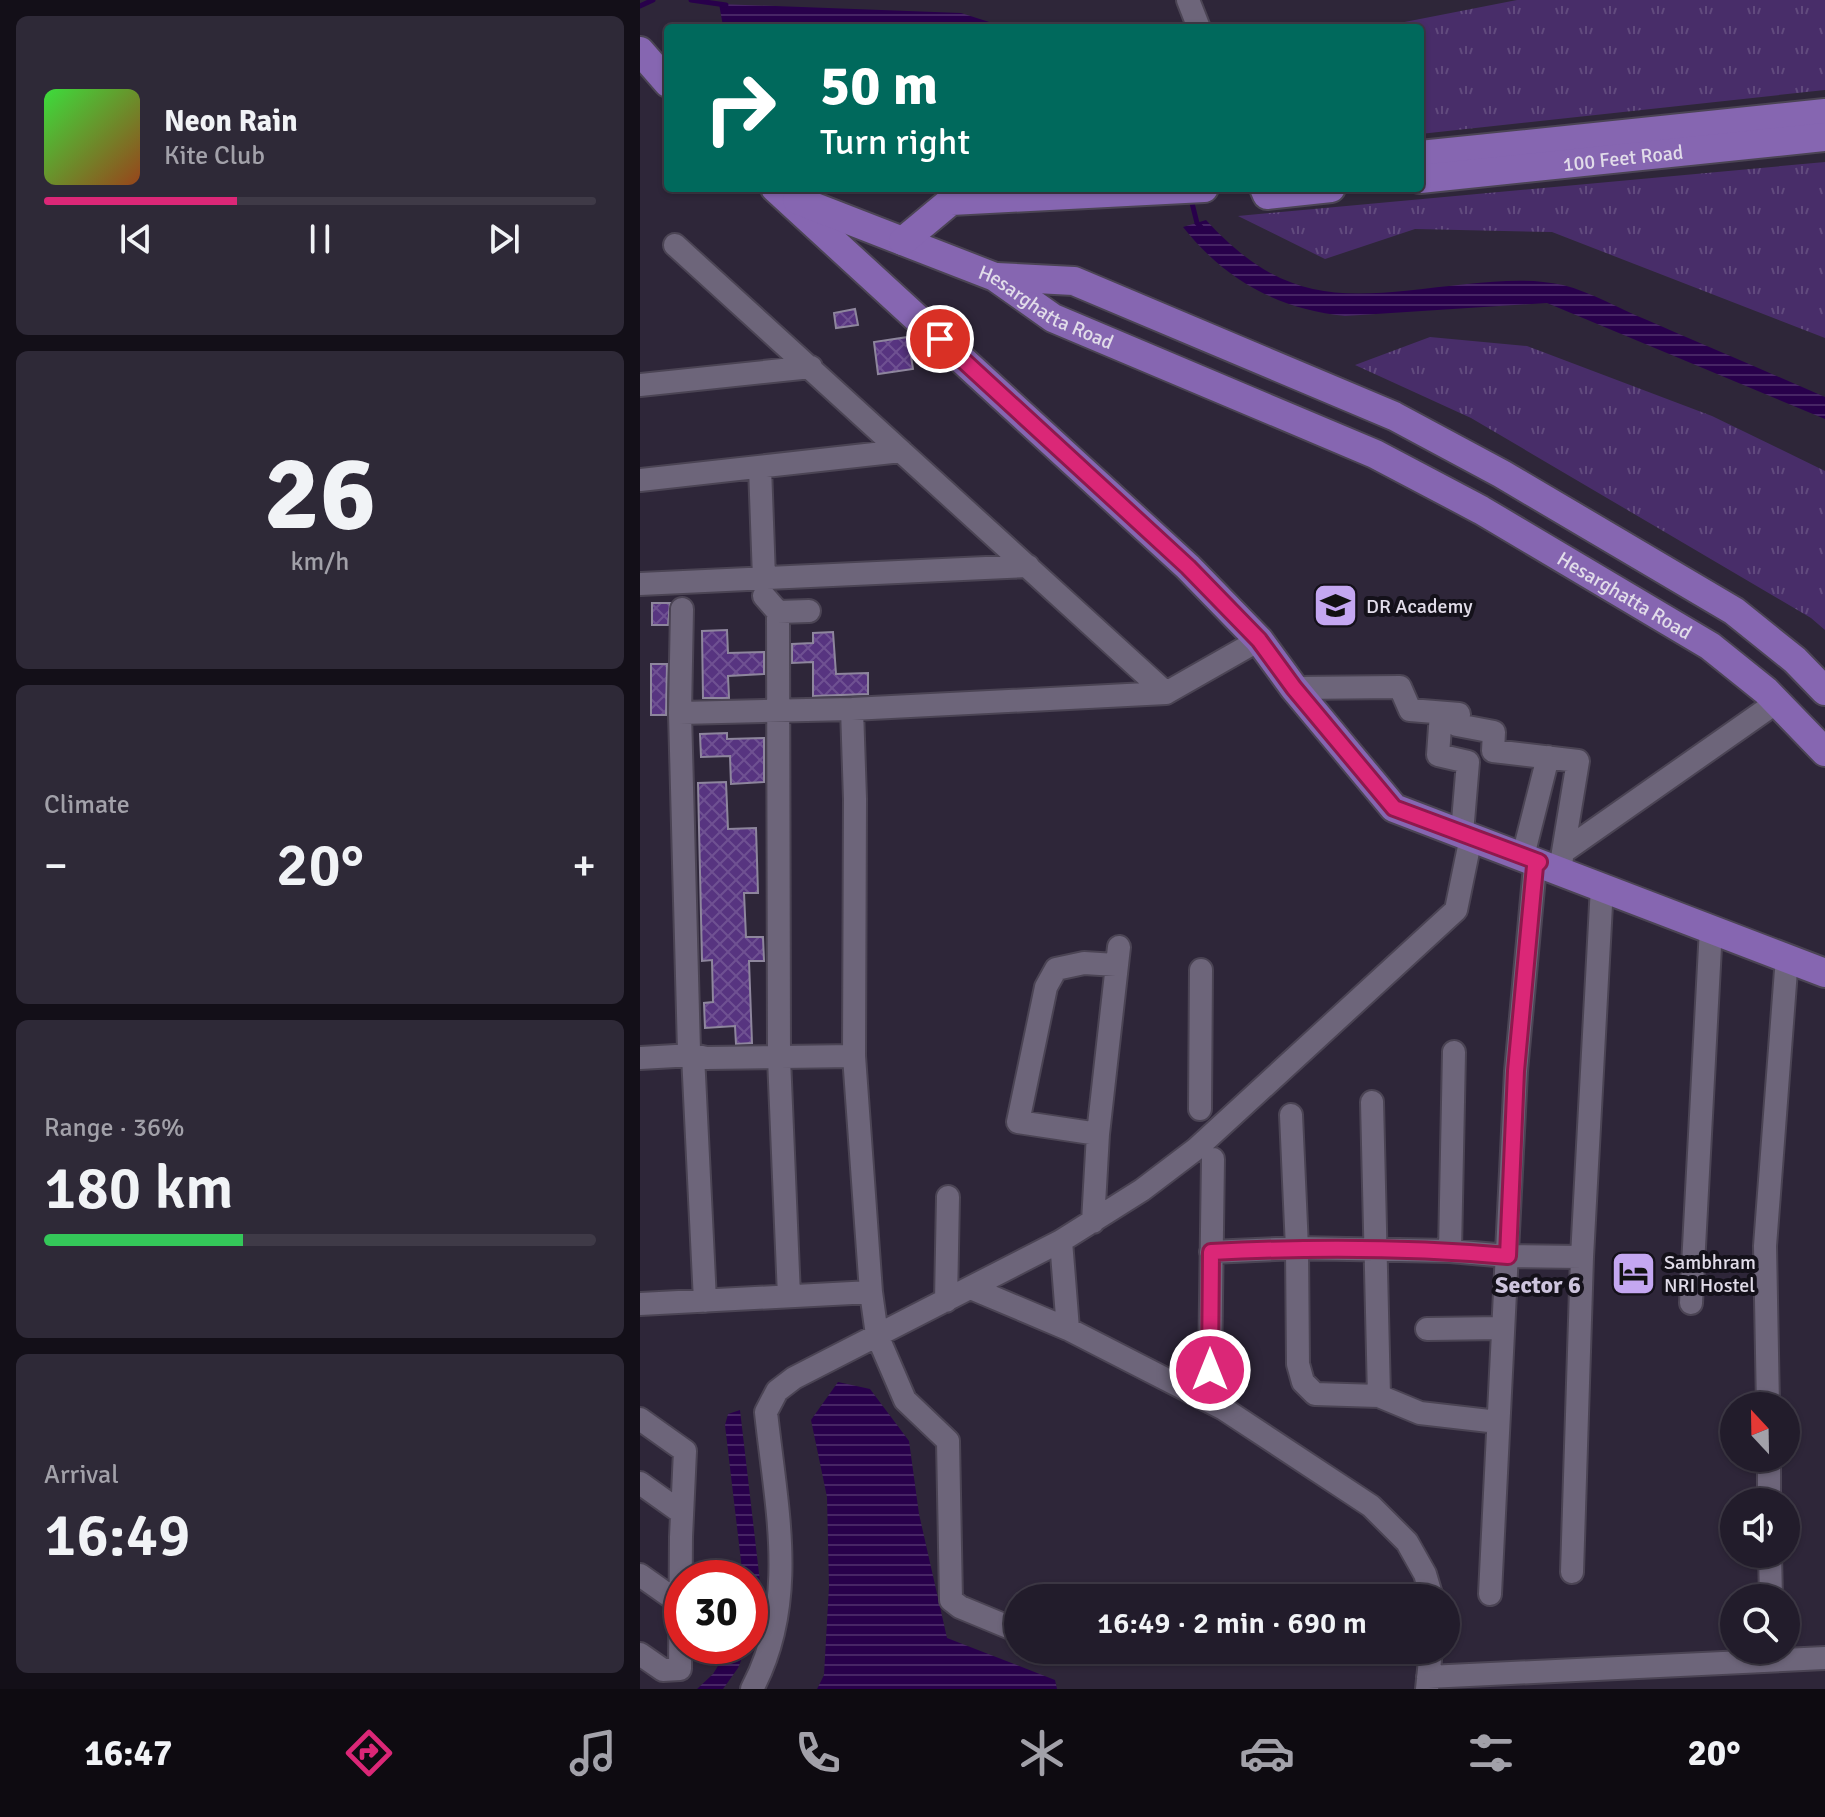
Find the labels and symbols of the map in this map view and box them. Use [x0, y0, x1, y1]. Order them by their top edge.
street label: 100 Feet Road [1562, 140, 1684, 177]
street label: Hesarghatta Road [975, 260, 1117, 355]
pin [906, 305, 974, 373]
street label: Hesarghatta Road [1553, 546, 1696, 645]
school or university icon: DR Academy [1311, 582, 1359, 630]
place label: DR Academy [1366, 594, 1473, 619]
hotel icon: Sambhram NRI Hostel [1609, 1249, 1657, 1297]
place label: Sambhram NRI Hostel [1664, 1250, 1756, 1298]
district label: Sector 6 [1495, 1270, 1581, 1300]
position arrow [1168, 1328, 1252, 1412]
north arrow [1720, 1392, 1800, 1472]
speed limit sign: 30 [664, 1560, 768, 1664]

